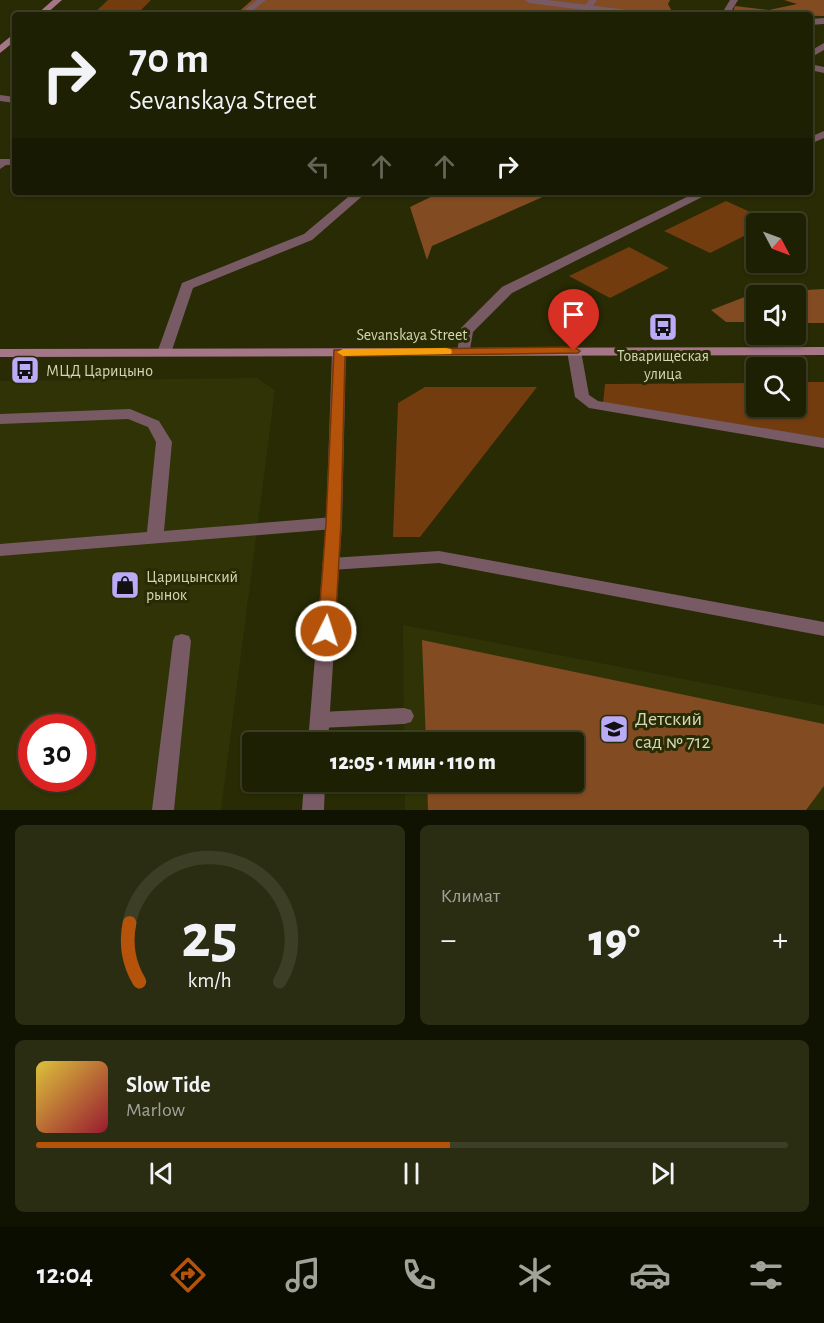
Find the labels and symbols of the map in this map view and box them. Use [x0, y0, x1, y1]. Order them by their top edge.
north arrow [746, 213, 806, 273]
pin [548, 289, 599, 351]
bus stop icon: Товарищеская улица [647, 311, 679, 343]
street label: Sevanskaya Street [357, 327, 467, 344]
place label: Товарищеская улица [617, 348, 709, 383]
bus stop icon: МЦД Царицыно [9, 354, 41, 386]
place label: МЦД Царицыно [46, 363, 153, 379]
shop icon: Царицынский рынок [109, 569, 141, 601]
place label: Царицынский рынок [146, 569, 238, 603]
position arrow [294, 599, 358, 663]
place label: Детский сад № 712 [635, 709, 711, 752]
school or university icon: Детский сад № 712 [598, 713, 630, 745]
speed limit sign: 30 [18, 714, 96, 792]

